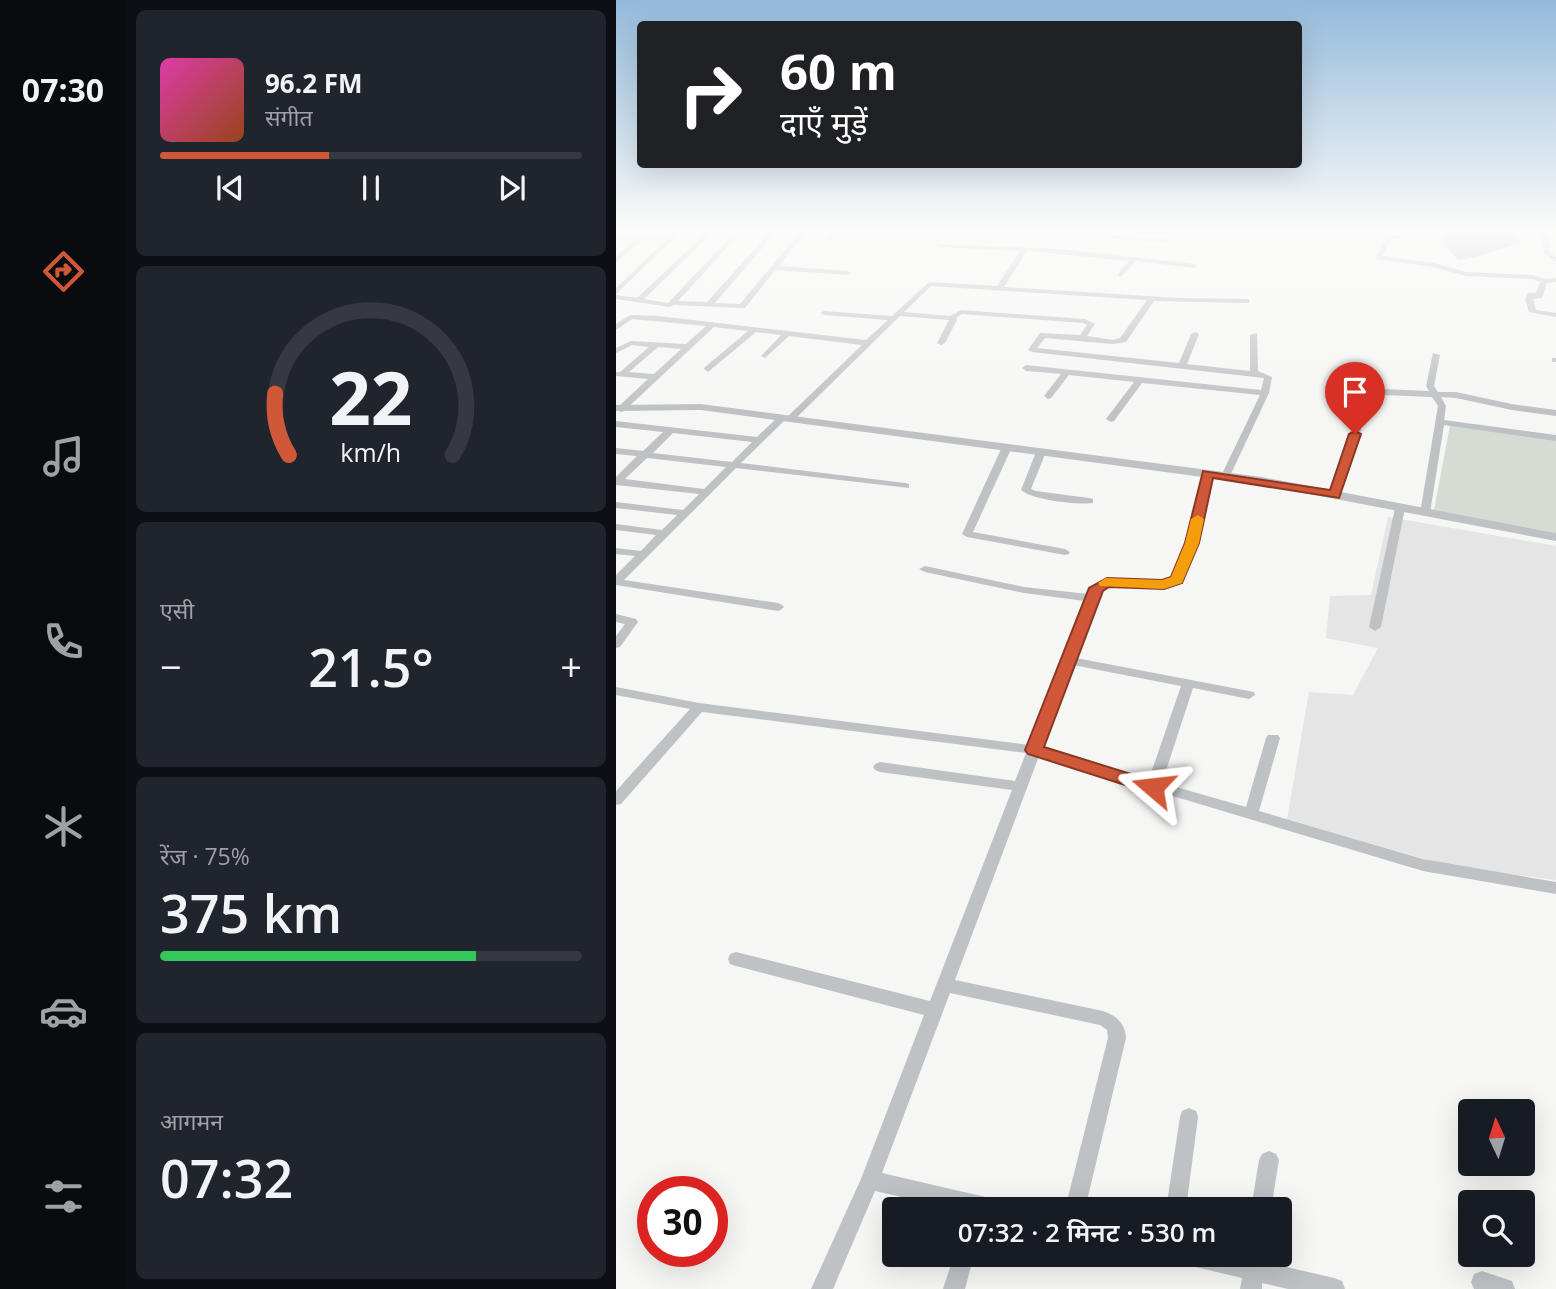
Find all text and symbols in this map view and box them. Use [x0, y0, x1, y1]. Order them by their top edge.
text: 60 m [780, 38, 897, 104]
icon: right [665, 49, 756, 140]
text: 96.2 FM [265, 65, 363, 101]
text: 07:30 [22, 68, 104, 111]
text: संगीत [265, 101, 313, 133]
text: दाएँ मुड़ें [780, 101, 868, 144]
icon: previous [211, 169, 249, 207]
icon: pause [352, 169, 390, 207]
icon: next [493, 169, 531, 207]
icon: directions [39, 247, 88, 296]
text: 22 [329, 347, 413, 446]
pin [1325, 362, 1385, 434]
icon: arrive [1336, 373, 1374, 411]
icon: music [39, 432, 88, 481]
text: km/h [341, 434, 401, 468]
text: एसी [160, 594, 194, 626]
icon: phone [39, 617, 88, 666]
text: 21.5° [308, 631, 434, 702]
text: − [160, 640, 182, 692]
text: + [560, 640, 582, 692]
position arrow [1116, 750, 1190, 824]
icon: climate [39, 802, 88, 851]
text: रेंज · 75% [160, 840, 250, 872]
text: 375 km [160, 877, 342, 948]
icon: car [39, 987, 88, 1036]
north arrow [1458, 1099, 1535, 1176]
map controls [1458, 1099, 1535, 1267]
text: आगमन [160, 1105, 223, 1137]
text: 07:32 [160, 1142, 293, 1213]
icon: filters [39, 1172, 88, 1221]
speed limit sign: 30 [637, 1176, 728, 1267]
button: search [1458, 1190, 1535, 1267]
text: 07:32 · 2 मिनट · 530 m [958, 1214, 1216, 1250]

